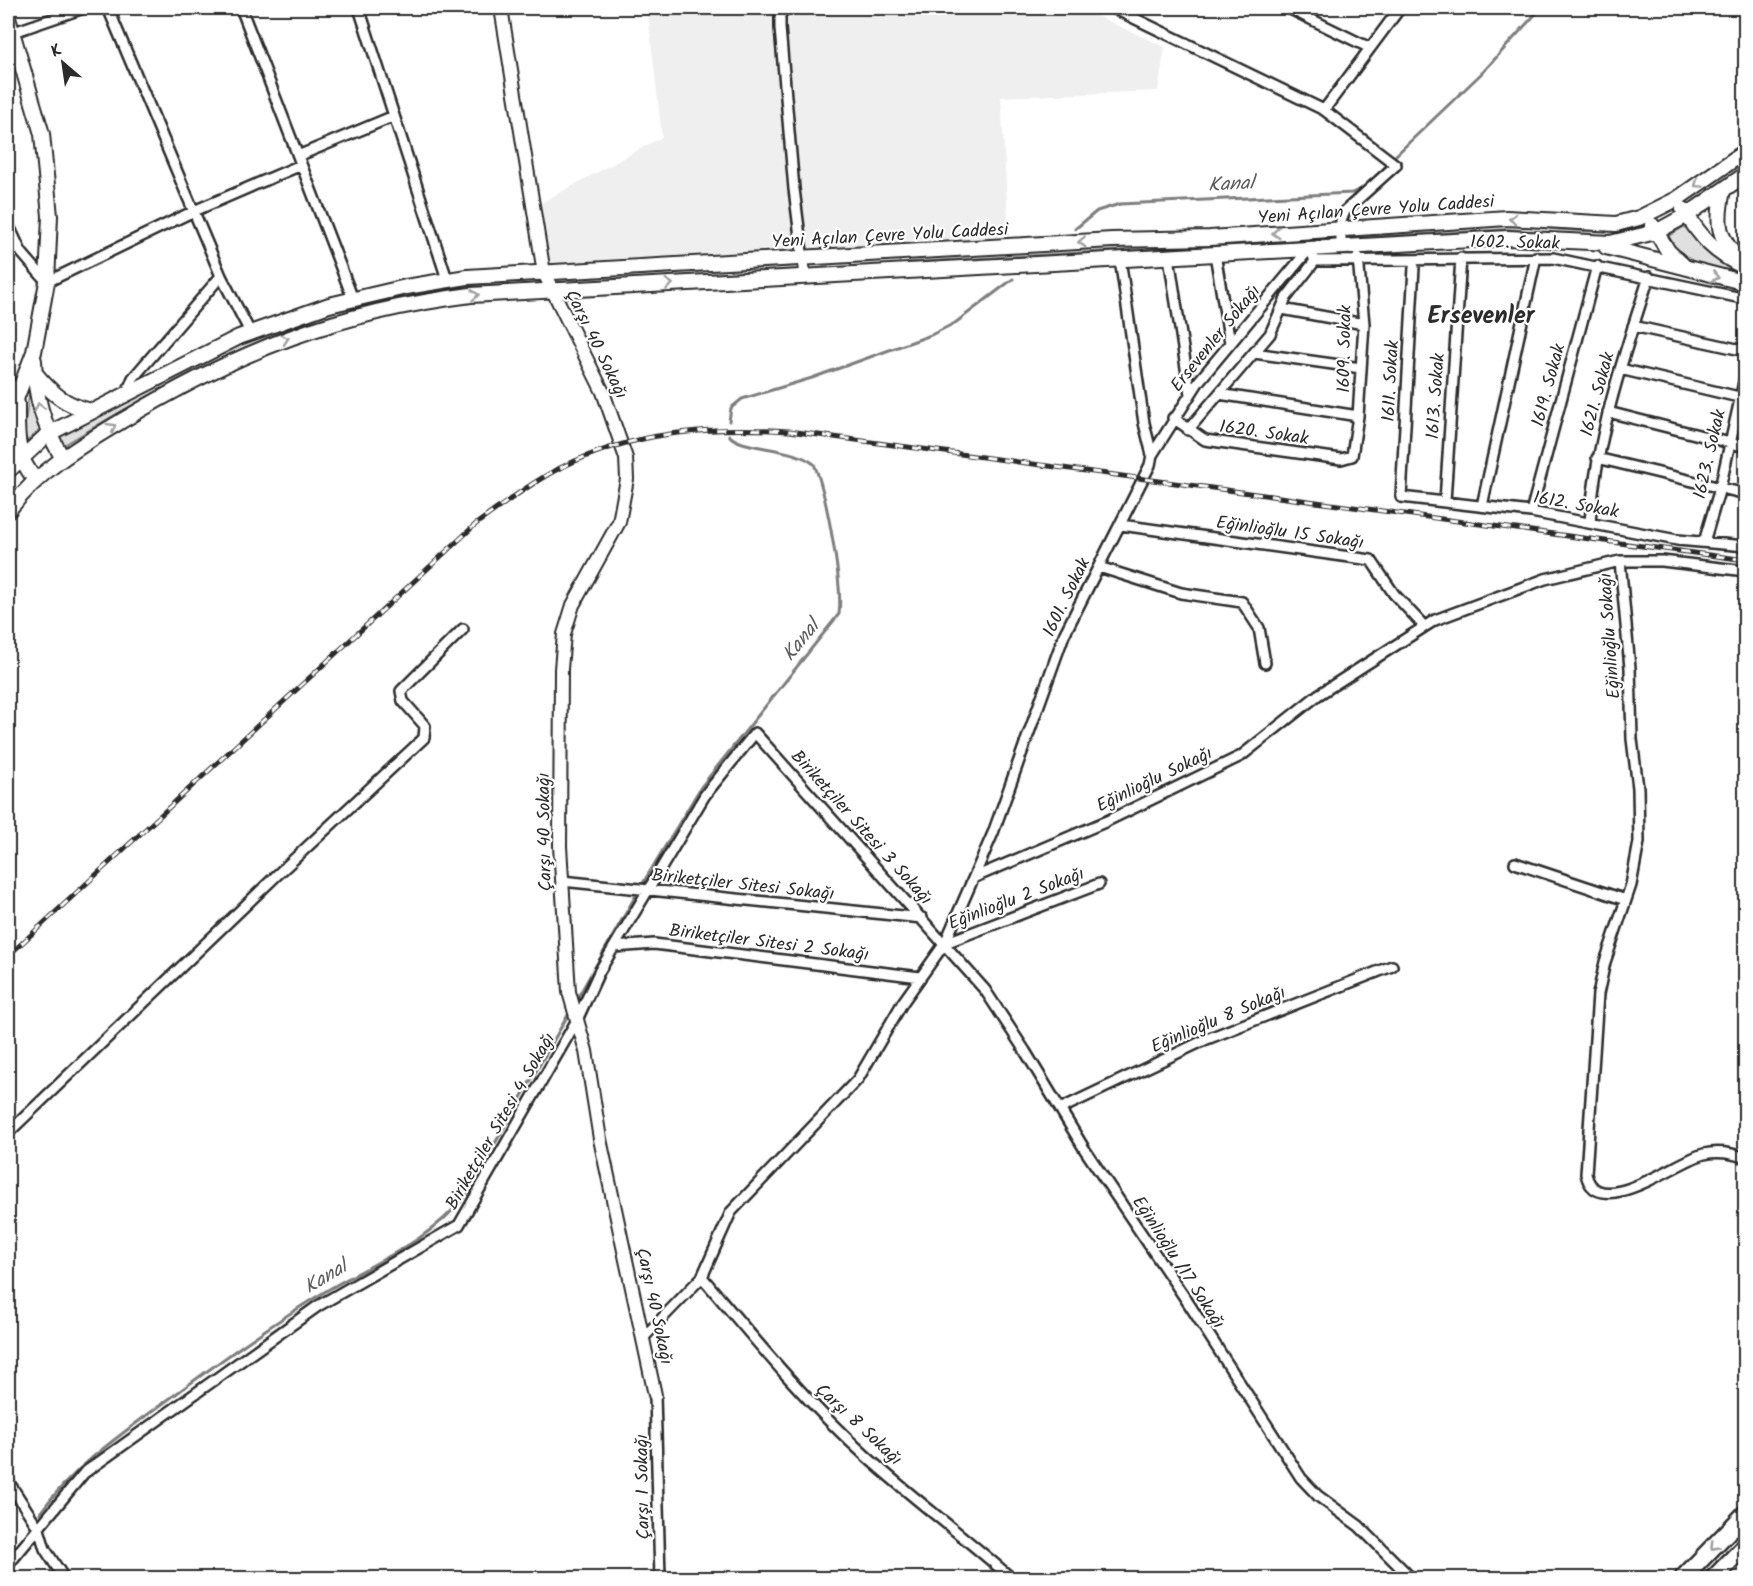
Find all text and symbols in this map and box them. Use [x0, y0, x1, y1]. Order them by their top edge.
north arrow [33, 33, 93, 93]
text: K [46, 38, 67, 64]
water label: Kanal [1207, 168, 1259, 202]
one-way arrow [1693, 177, 1704, 188]
street label: Yeni Açılan Çevre Yolu Caddesi [1257, 188, 1496, 233]
one-way arrow [1508, 213, 1517, 225]
street label: Yeni Açılan Çevre Yolu Caddesi [771, 216, 1010, 257]
one-way arrow [1272, 226, 1281, 239]
street label: 1602. Sokak [1470, 228, 1561, 259]
one-way arrow [1077, 236, 1086, 249]
one-way arrow [1710, 269, 1720, 282]
one-way arrow [665, 277, 674, 290]
street label: Ersevenler Sokağı [1164, 279, 1269, 399]
street label: Çarşı 40 Sokağı [557, 285, 635, 404]
one-way arrow [470, 289, 479, 302]
district label: Ersevenler [1428, 297, 1536, 336]
street label: 1609. Sokak [1330, 304, 1361, 393]
one-way arrow [279, 333, 290, 346]
street label: 1611. Sokak [1375, 339, 1408, 423]
street label: 1619. Sokak [1524, 340, 1575, 430]
street label: 1621. Sokak [1573, 348, 1624, 440]
street label: 1613. Sokak [1419, 352, 1454, 440]
one-way arrow [34, 402, 47, 412]
street label: 1623. Sokak [1686, 406, 1735, 502]
street label: 1620. Sokak [1217, 413, 1311, 454]
one-way arrow [106, 423, 116, 434]
street label: 1612. Sokak [1531, 484, 1621, 527]
street label: Eğinlioğlu 15 Sokağı [1214, 509, 1365, 558]
street label: 1601. Sokak [1036, 553, 1099, 642]
street label: Eğinlioğlu Sokağı [1592, 572, 1629, 700]
water label: Kanal [775, 610, 831, 669]
street label: Eğinlioğlu Sokağı [1092, 740, 1218, 821]
street label: Biriketçiler Sitesi 3 Sokağı [783, 744, 939, 912]
street label: Çarşı 40 Sokağı [530, 772, 561, 892]
street label: Eğinlioğlu 2 Sokağı [944, 860, 1089, 939]
street label: Biriketçiler Sitesi Sokağı [650, 861, 836, 909]
street label: Biriketçiler Sitesi 2 Sokağı [667, 917, 870, 970]
street label: Eğinlioğlu 8 Sokağı [1147, 979, 1291, 1062]
street label: Biriketçiler Sitesi 4 Sokağı [439, 1028, 564, 1216]
street label: Eğinlioğlu /17 Sokağı [1124, 1190, 1232, 1335]
street label: Çarşı 40 Sokağı [627, 1245, 680, 1367]
water label: Kanal [298, 1250, 358, 1303]
street label: Çarşı 8 Sokağı [808, 1377, 908, 1473]
street label: Çarşı 1 Sokağı [628, 1434, 659, 1540]
one-way arrow [1711, 1539, 1722, 1550]

